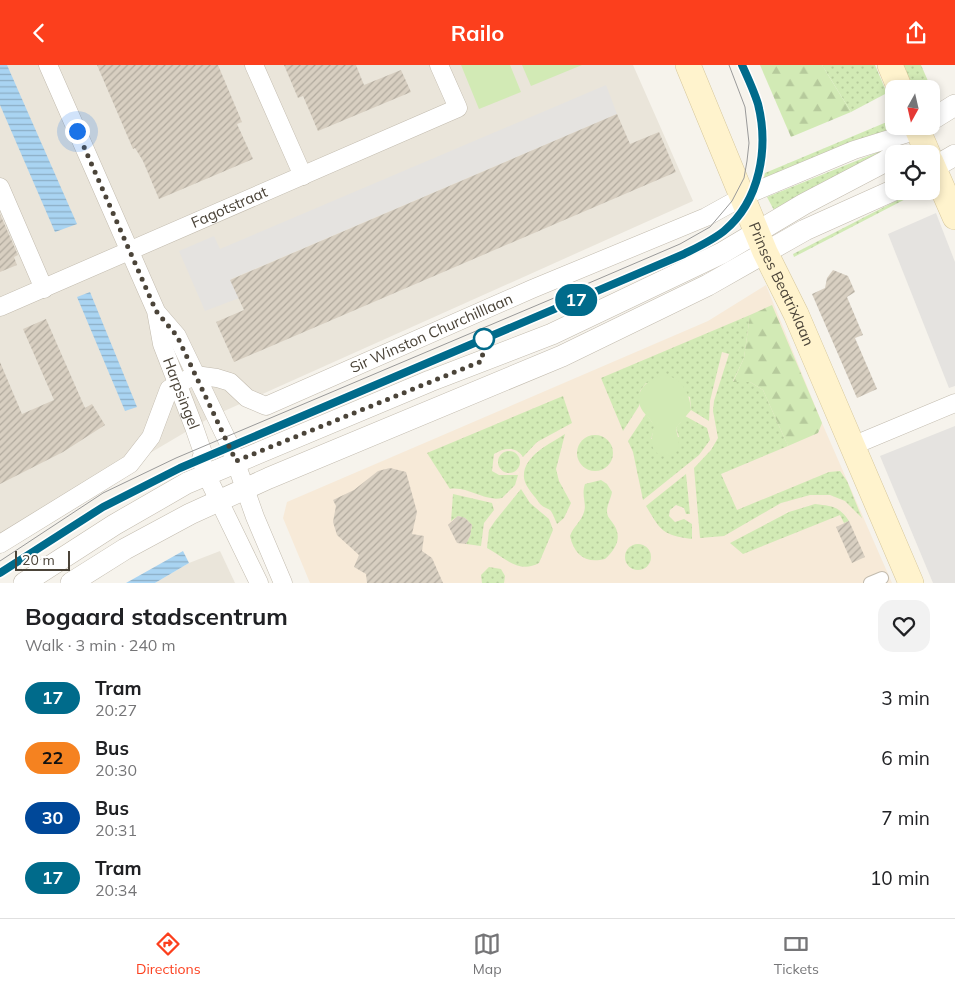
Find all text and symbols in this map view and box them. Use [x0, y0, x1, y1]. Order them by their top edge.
icon: back [25, 19, 53, 47]
text: Railo [451, 19, 504, 47]
icon: share [902, 19, 930, 47]
north arrow [885, 80, 940, 135]
map controls [885, 80, 940, 200]
your location [65, 119, 90, 144]
button: locate [885, 145, 940, 200]
street label: Fagotstraat [188, 182, 270, 232]
street label: Prinses Beatrixlaan [745, 219, 818, 349]
line badge: 17 [554, 284, 598, 316]
text: 17 [565, 288, 587, 311]
street label: Sir Winston Churchilllaan [347, 289, 515, 377]
unlabelled marker [473, 328, 495, 350]
street label: Harpsingel [159, 354, 204, 432]
scale bar [15, 548, 70, 571]
text: 20 m [22, 551, 55, 569]
button: heart [878, 600, 930, 652]
text: Bogaard stadscentrum [25, 601, 288, 631]
text: Walk · 3 min · 240 m [25, 635, 176, 655]
text: Tram [95, 676, 142, 700]
text: 17 [42, 686, 63, 709]
text: 3 min [881, 686, 930, 710]
text: 20:27 [95, 700, 137, 720]
text: Bus [95, 736, 129, 760]
text: 22 [42, 746, 63, 769]
text: 6 min [881, 746, 930, 770]
text: 20:30 [95, 760, 137, 780]
text: Bus [95, 796, 129, 820]
text: 30 [42, 806, 63, 829]
text: 7 min [881, 806, 930, 830]
text: 20:31 [95, 820, 137, 840]
text: Tram [95, 856, 142, 880]
text: 17 [42, 866, 63, 889]
text: 10 min [870, 866, 930, 890]
text: 20:34 [95, 880, 137, 900]
tab: Directions [136, 930, 201, 978]
tab: Map [473, 930, 502, 978]
tab: Tickets [774, 930, 819, 978]

